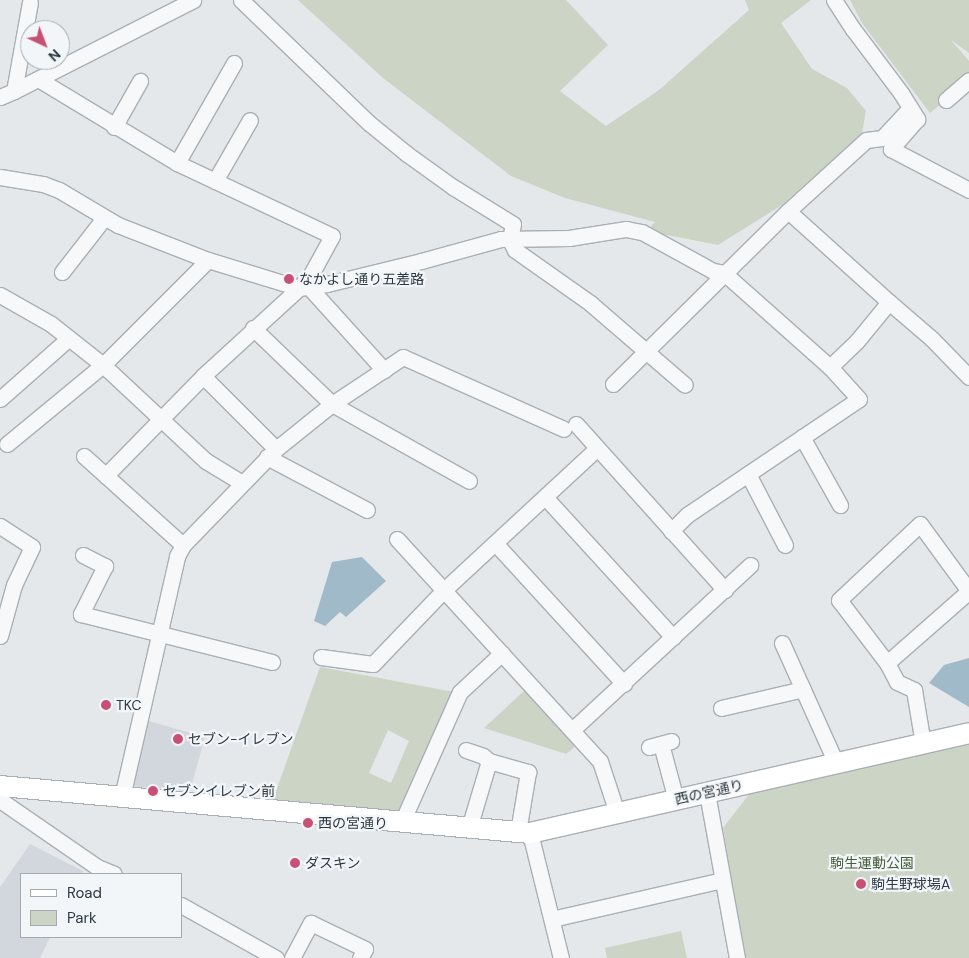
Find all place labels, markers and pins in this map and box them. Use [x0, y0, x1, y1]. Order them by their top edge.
place label: なかよし通り五差路 [299, 271, 425, 287]
marker: なかよし通り五差路 [283, 273, 295, 285]
place label: TKC [116, 697, 141, 713]
marker: TKC [100, 699, 112, 711]
place label: セブン-イレブン [188, 731, 294, 747]
marker: セブン-イレブン [172, 733, 184, 745]
place label: セブンイレブン前 [163, 783, 275, 799]
marker: セブンイレブン前 [147, 785, 159, 797]
place label: 西の宮通り [318, 815, 388, 831]
marker: 西の宮通り [302, 817, 314, 829]
place label: ダスキン [305, 855, 361, 871]
marker: ダスキン [289, 857, 301, 869]
place label: 駒生野球場A [871, 876, 950, 892]
marker: 駒生野球場A [855, 878, 867, 890]

